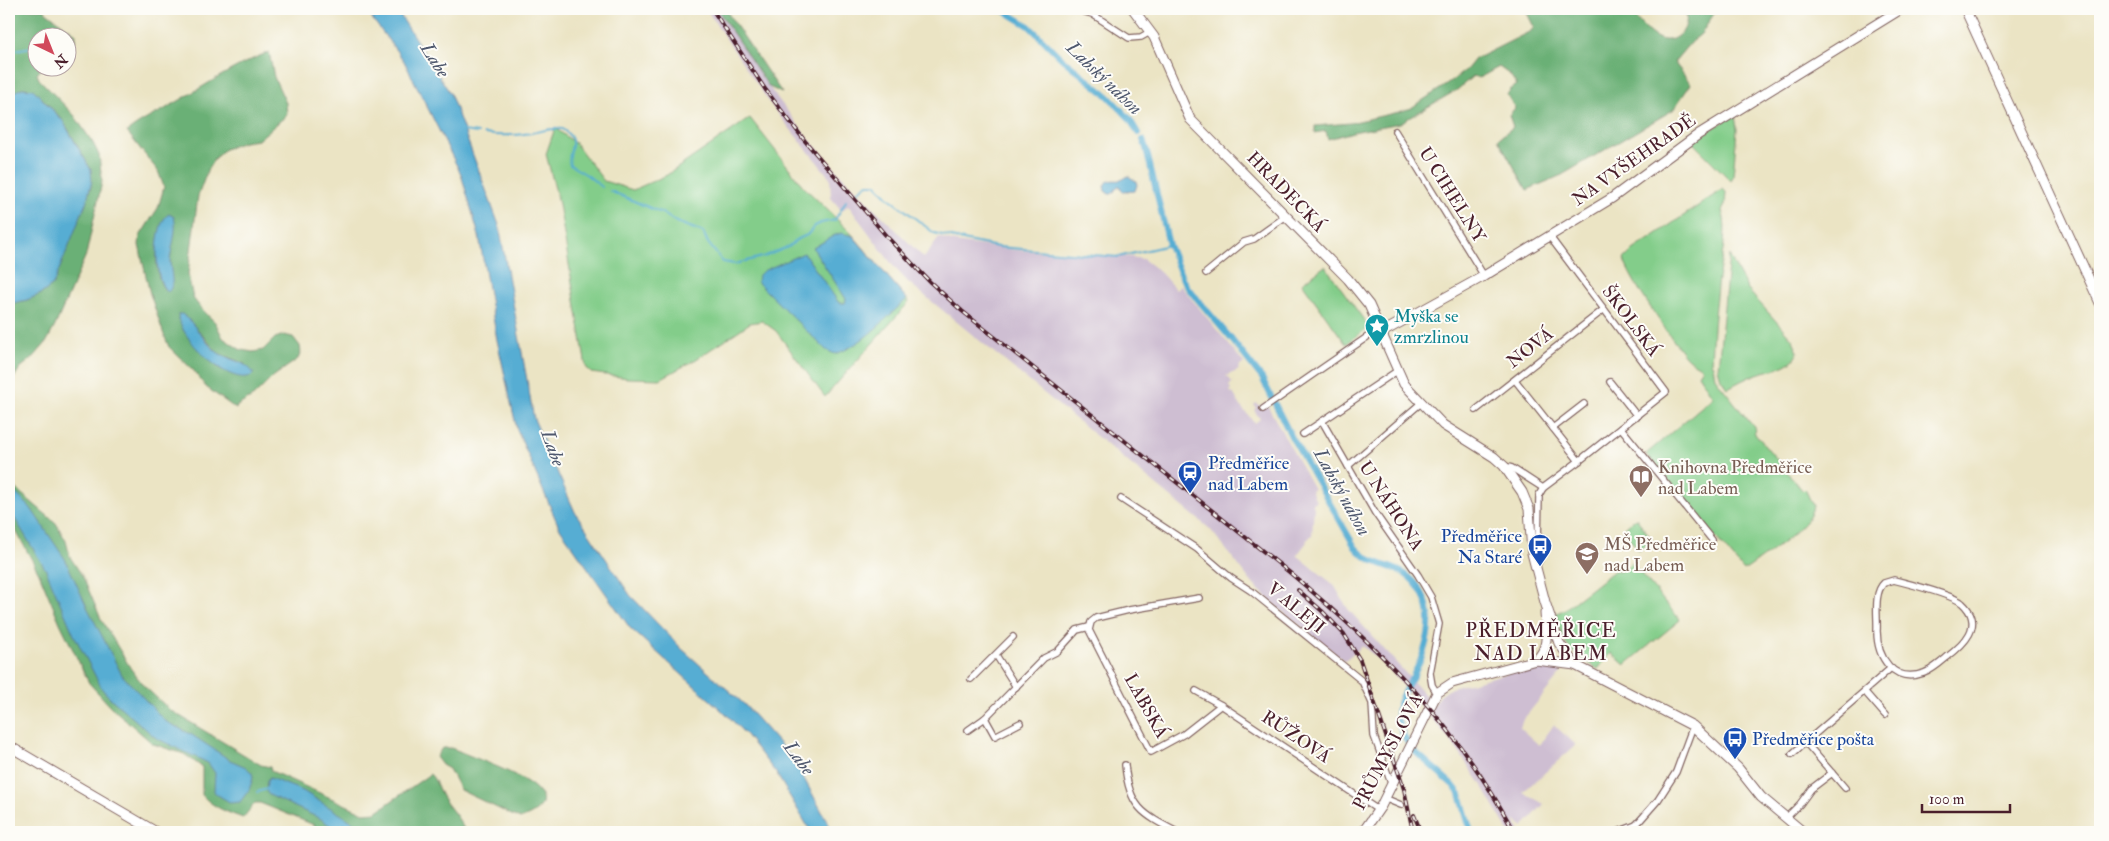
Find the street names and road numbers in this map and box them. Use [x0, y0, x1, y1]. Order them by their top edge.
street label: NA VYŠEHRADĚ [1567, 108, 1700, 211]
street label: U CIHELNY [1413, 143, 1491, 248]
street label: HRADECKÁ [1242, 147, 1331, 238]
street label: ŠKOLSKÁ [1597, 280, 1666, 362]
street label: NOVÁ [1502, 322, 1559, 373]
street label: U NÁHONA [1353, 457, 1429, 556]
street label: V ALEJI [1262, 577, 1330, 639]
street label: LABSKÁ [1119, 670, 1173, 743]
street label: PRŮMYSLOVÁ [1348, 689, 1429, 814]
street label: RŮŽOVÁ [1257, 705, 1336, 769]

